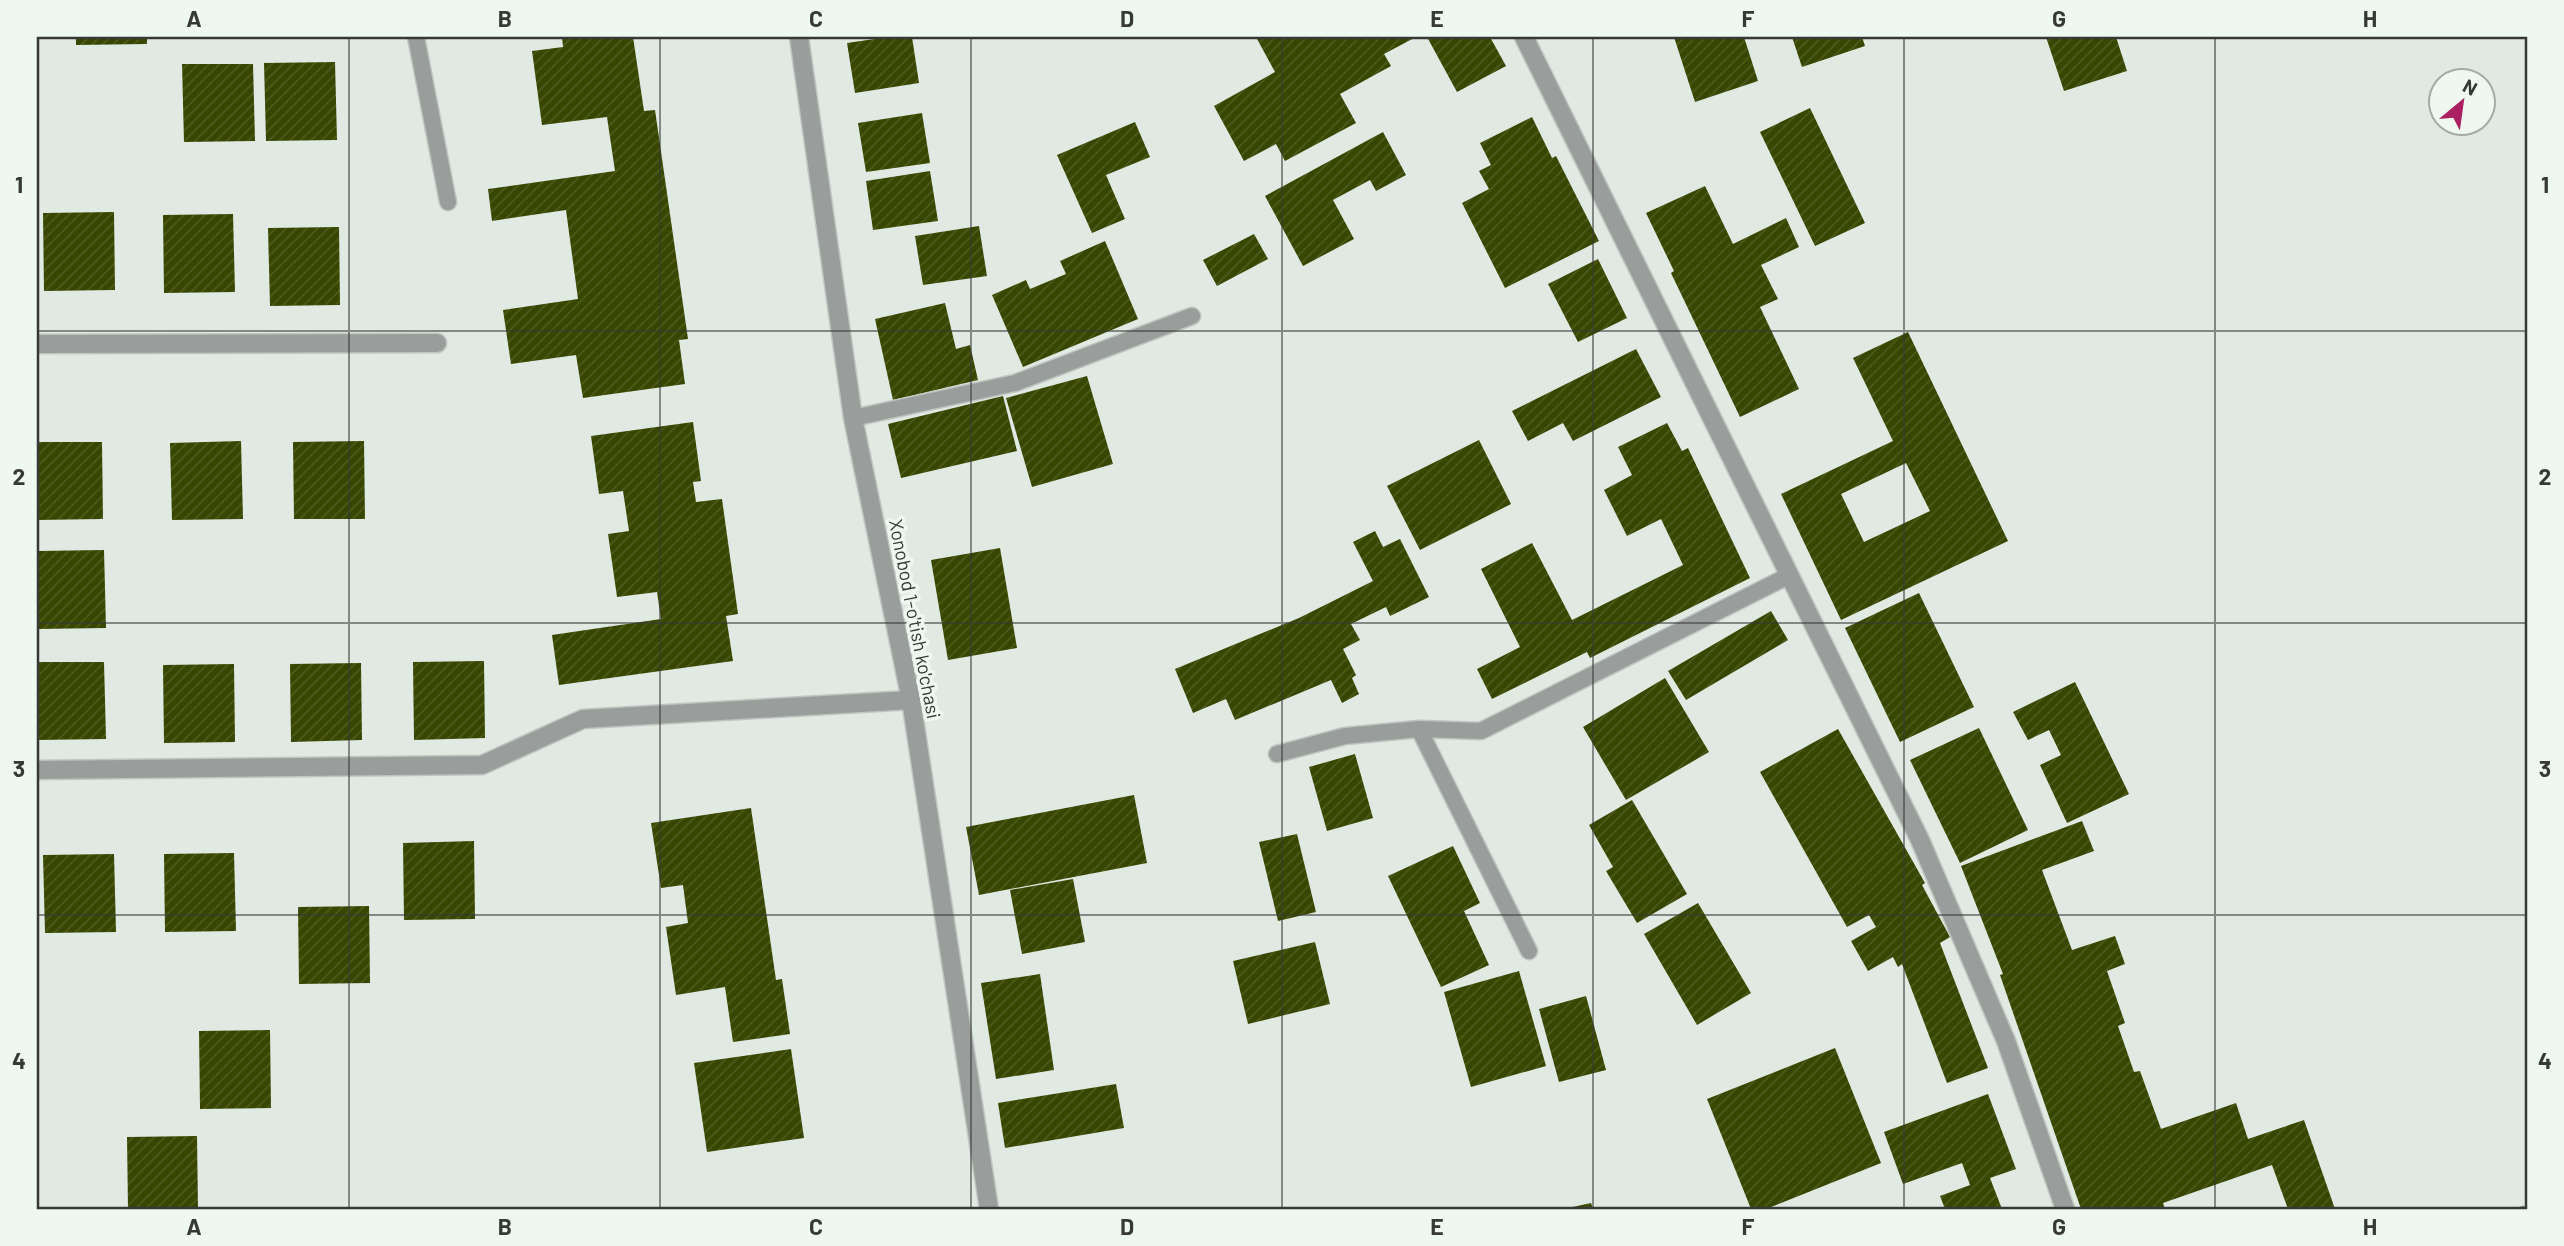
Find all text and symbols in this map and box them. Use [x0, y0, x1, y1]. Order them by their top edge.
text: A [186, 4, 202, 32]
text: B [498, 4, 512, 32]
text: C [809, 4, 823, 32]
text: D [1120, 4, 1134, 32]
text: E [1430, 4, 1444, 32]
text: F [1742, 4, 1755, 32]
text: G [2052, 4, 2066, 32]
text: H [2363, 4, 2377, 32]
north arrow [2428, 66, 2498, 136]
text: N [2459, 74, 2482, 100]
text: 1 [15, 170, 23, 198]
text: 1 [2541, 170, 2549, 198]
text: 2 [13, 462, 25, 490]
text: 2 [2539, 462, 2551, 490]
street label: Xonobod 1-o'tish ko'chasi [885, 517, 946, 721]
text: 3 [13, 754, 25, 782]
text: 3 [2539, 754, 2551, 782]
text: 4 [12, 1046, 26, 1074]
text: 4 [2538, 1046, 2552, 1074]
text: A [186, 1212, 202, 1240]
text: B [498, 1212, 512, 1240]
text: C [809, 1212, 823, 1240]
text: D [1120, 1212, 1134, 1240]
text: E [1430, 1212, 1444, 1240]
text: F [1742, 1212, 1755, 1240]
text: G [2052, 1212, 2066, 1240]
text: H [2363, 1212, 2377, 1240]

